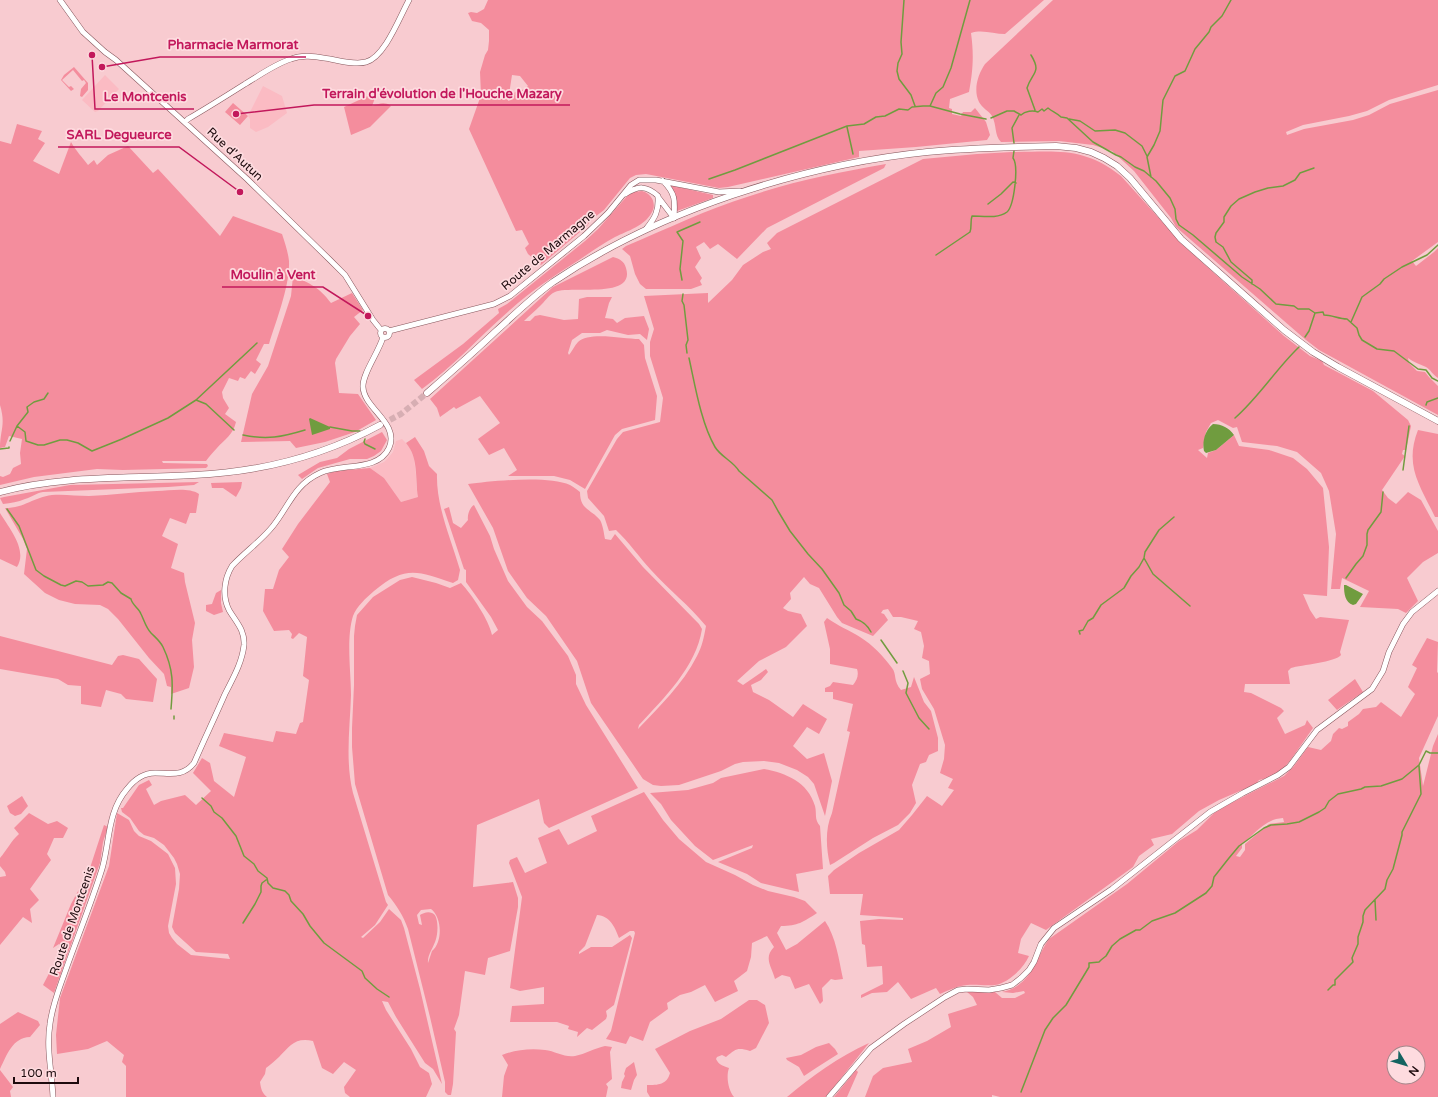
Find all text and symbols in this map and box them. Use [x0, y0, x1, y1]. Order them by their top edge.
callout: Pharmacie Marmorat [160, 32, 306, 57]
text: Pharmacie Marmorat [168, 37, 298, 53]
callout: Terrain d'évolution de l'Houche Mazary [314, 80, 570, 105]
callout: Le Montcenis [95, 84, 194, 109]
text: Terrain d'évolution de l'Houche Mazary [321, 86, 562, 102]
text: Le Montcenis [104, 89, 186, 105]
callout: SARL Degueurce [58, 122, 179, 147]
street label: Rue d'Autun [204, 125, 266, 183]
text: SARL Degueurce [66, 127, 172, 143]
street label: Route de Marmagne [499, 207, 598, 293]
callout: Moulin à Vent [222, 262, 323, 287]
text: Moulin à Vent [230, 267, 316, 283]
street label: Route de Montcenis [47, 864, 97, 977]
north arrow [1386, 1045, 1426, 1085]
scale bar [14, 1059, 78, 1085]
text: N [1406, 1063, 1421, 1078]
text: 100 m [20, 1066, 57, 1080]

